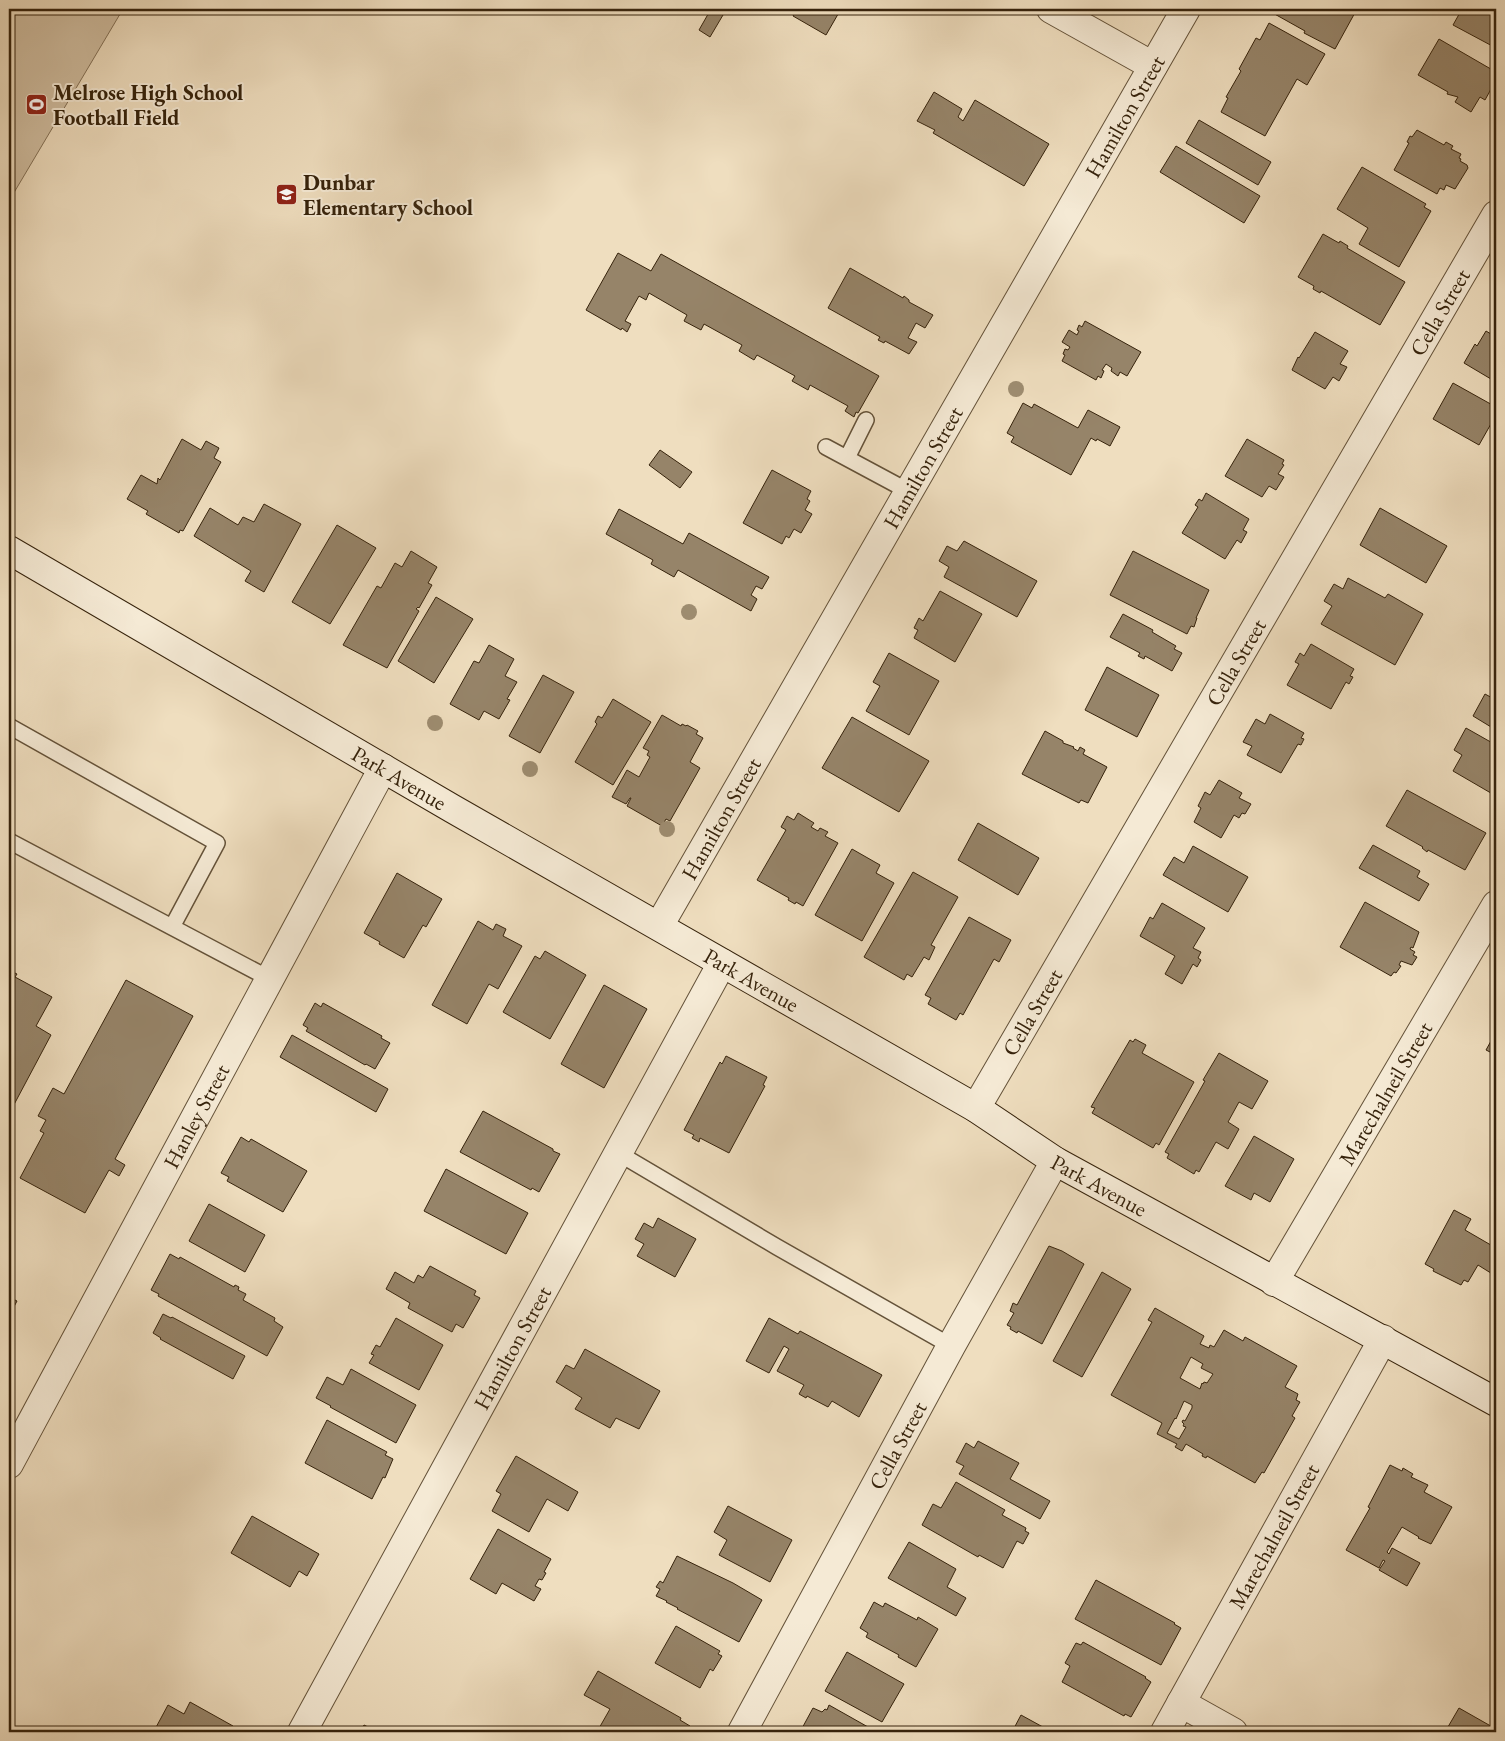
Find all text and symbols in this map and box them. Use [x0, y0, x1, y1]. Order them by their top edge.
street label: Hamilton Street [1078, 50, 1171, 183]
place label: Melrose High School Football Field [53, 78, 243, 132]
sports icon: Melrose High School Football Field [25, 93, 49, 117]
place label: Dunbar Elementary School [303, 168, 473, 222]
school or university icon: Dunbar Elementary School [275, 183, 299, 207]
street label: Cella Street [1403, 263, 1477, 361]
street label: Hamilton Street [876, 401, 970, 534]
street label: Cella Street [1199, 613, 1273, 711]
street label: Park Avenue [346, 739, 452, 817]
street label: Hamilton Street [675, 752, 768, 885]
street label: Park Avenue [699, 941, 805, 1019]
street label: Cella Street [996, 963, 1069, 1061]
street label: Marechalneil Street [1332, 1016, 1439, 1171]
street label: Hanley Street [157, 1059, 236, 1174]
street label: Park Avenue [1046, 1148, 1152, 1224]
street label: Hamilton Street [467, 1281, 558, 1415]
street label: Cella Street [862, 1396, 933, 1495]
street label: Marechalneil Street [1222, 1458, 1326, 1614]

